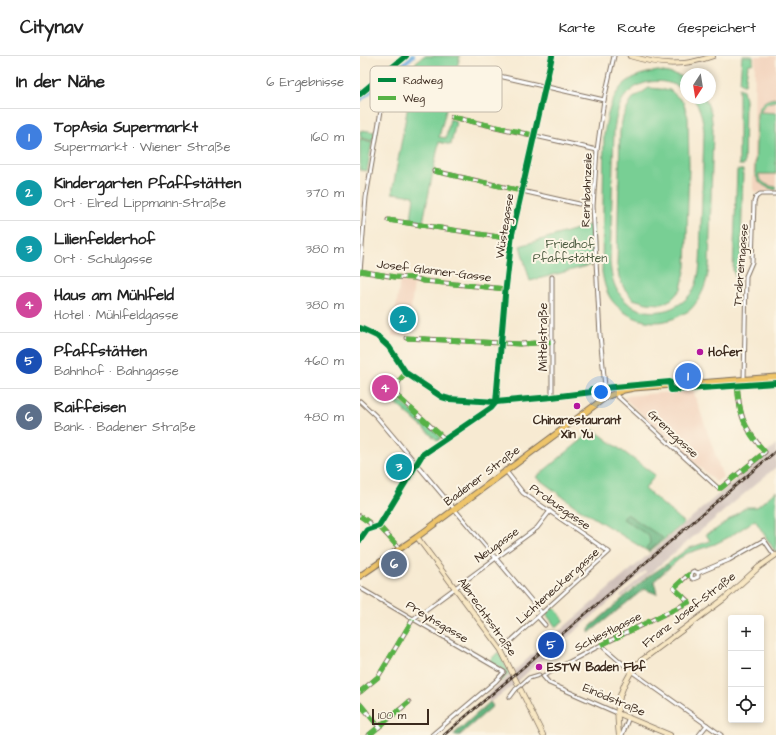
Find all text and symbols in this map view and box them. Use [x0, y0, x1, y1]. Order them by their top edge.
text: Citynav [20, 14, 83, 41]
text: Karte [559, 18, 595, 38]
text: Route [617, 18, 655, 38]
text: Gespeichert [677, 18, 756, 38]
legend [370, 66, 502, 112]
north arrow [680, 68, 716, 104]
text: In der Nähe [16, 70, 105, 94]
text: 6 Ergebnisse [266, 73, 344, 91]
text: Radweg [403, 73, 443, 89]
text: Weg [403, 91, 425, 107]
text: TopAsia Supermarkt [54, 117, 198, 138]
text: 1 [28, 128, 30, 146]
text: 160 m [311, 128, 344, 146]
text: Supermarkt · Wiener Straße [54, 138, 231, 156]
street label: Rennbahnzeile [577, 152, 597, 228]
text: Kindergarten Pfaffstätten [54, 173, 241, 194]
text: 2 [25, 184, 33, 202]
text: 370 m [306, 184, 344, 202]
street label: Wüstegasse [491, 192, 520, 260]
text: Ort · Elred Lippmann-Straße [54, 194, 226, 212]
street label: Trabrenngasse [729, 222, 754, 307]
text: Lilienfelderhof [54, 229, 155, 250]
park label: Friedhof Pfaffstätten [533, 236, 607, 267]
text: 3 [26, 240, 32, 258]
text: 380 m [305, 240, 344, 258]
text: Ort · Schulgasse [54, 250, 152, 268]
street label: Josef Glanner-Gasse [376, 256, 493, 287]
text: Haus am Mühlfeld [54, 285, 174, 306]
text: 4 [25, 296, 33, 314]
text: 380 m [305, 296, 344, 314]
street label: Mittelstraße [535, 302, 552, 371]
pin: 2 [390, 304, 416, 334]
text: Hotel · Mühlfeldgasse [54, 306, 178, 324]
text: Pfaffstätten [54, 341, 147, 362]
place label: Hofer [708, 344, 743, 361]
marker: Hofer [695, 347, 705, 357]
text: 5 [24, 352, 34, 370]
text: 460 m [303, 352, 344, 370]
pin: 1 [675, 361, 701, 391]
text: Bahnhof · Bahngasse [54, 362, 179, 380]
pin: 4 [372, 373, 398, 403]
your location [591, 382, 611, 402]
text: Raiffeisen [54, 397, 126, 418]
marker: Chinarestaurant Xin Yu [572, 401, 582, 411]
street label: Grenzgasse [643, 406, 703, 463]
text: 6 [25, 408, 33, 426]
text: 480 m [303, 408, 344, 426]
place label: Chinarestaurant Xin Yu [533, 412, 621, 443]
text: Bank · Badener Straße [54, 418, 196, 436]
street label: Badener Straße [440, 441, 524, 510]
pin: 3 [386, 452, 412, 482]
street label: Probusgasse [526, 480, 594, 535]
street label: Neugasse [471, 523, 524, 568]
street label: Lichteneckergasse [513, 544, 604, 629]
pin: 6 [381, 549, 407, 579]
street label: Franz Josef-Straße [639, 568, 740, 652]
street label: Albrechtsstraße [454, 574, 521, 660]
street label: Preyhsgasse [402, 597, 472, 648]
street label: Schiestlgasse [572, 608, 645, 657]
map controls [728, 615, 764, 723]
button: + [728, 615, 764, 651]
pin: 5 [538, 630, 564, 660]
button: − [728, 651, 764, 687]
place label: ESTW Baden Fbf [547, 659, 647, 676]
marker: ESTW Baden Fbf [534, 662, 544, 672]
street label: Einödstraße [580, 679, 648, 721]
button: locate [728, 687, 764, 723]
scale bar [372, 707, 429, 726]
text: 100 m [378, 708, 406, 723]

